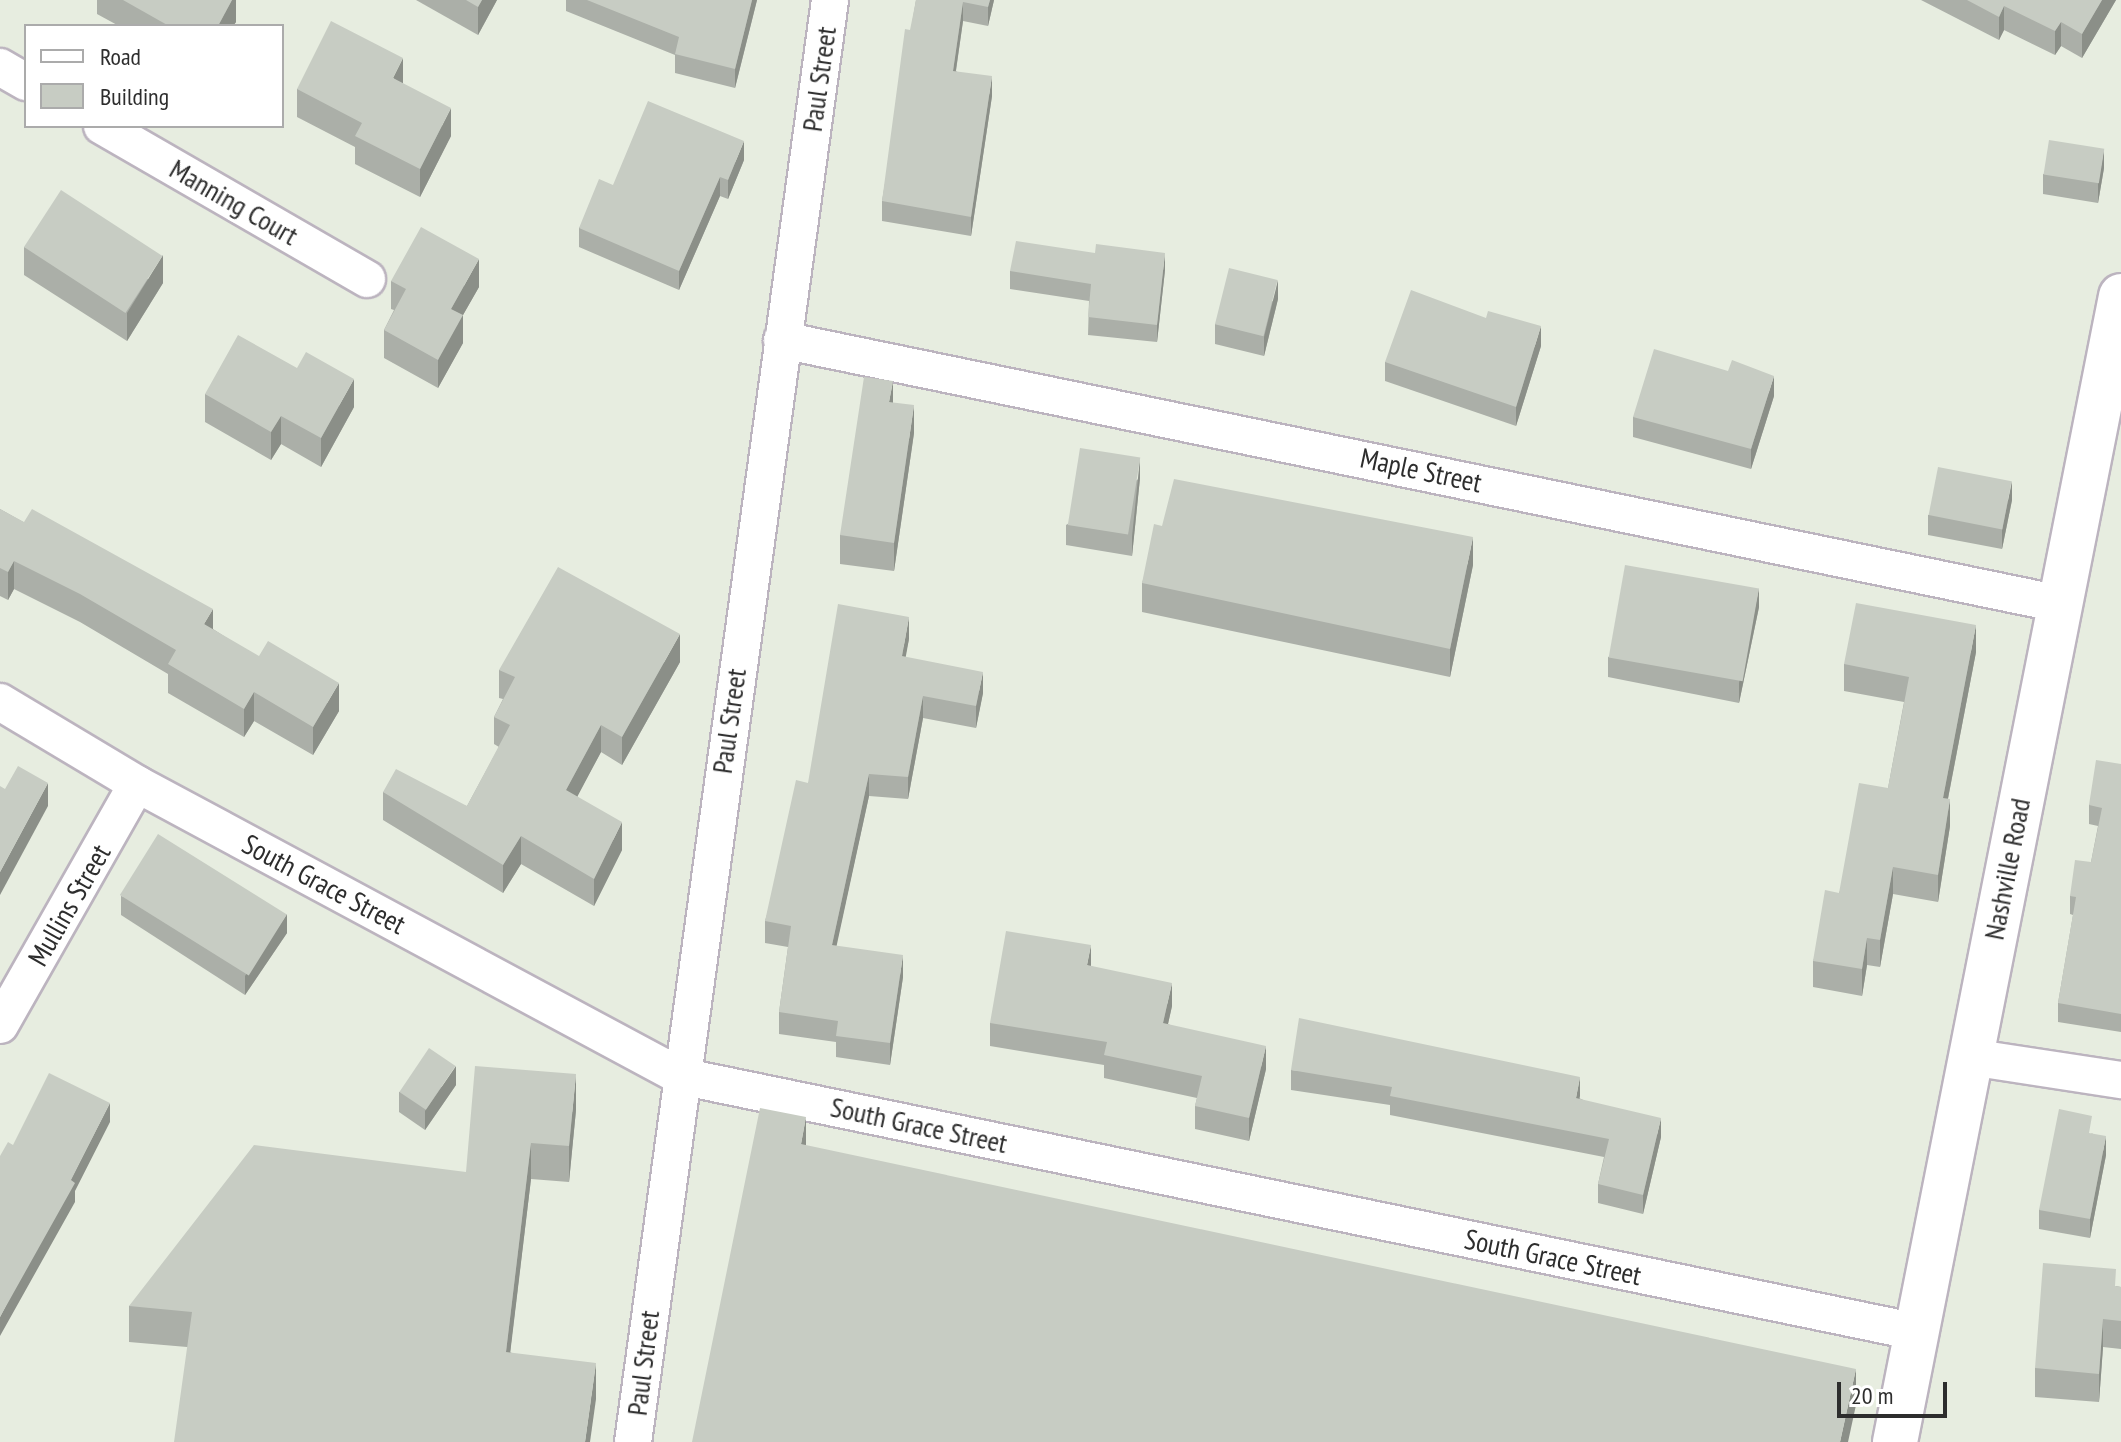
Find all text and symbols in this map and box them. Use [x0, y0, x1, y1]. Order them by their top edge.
legend [24, 24, 284, 128]
street label: Paul Street [795, 24, 843, 134]
text: Road [100, 41, 141, 72]
text: Building [100, 81, 169, 112]
street label: Manning Court [164, 152, 304, 252]
street label: Maple Street [1357, 441, 1485, 499]
street label: Paul Street [705, 666, 753, 776]
street label: Nashville Road [1977, 795, 2037, 943]
street label: South Grace Street [237, 827, 411, 941]
street label: Mullins Street [21, 838, 117, 972]
street label: South Grace Street [828, 1090, 1010, 1160]
street label: South Grace Street [1462, 1222, 1644, 1292]
street label: Paul Street [620, 1309, 666, 1417]
scale bar [1841, 1366, 1951, 1416]
text: 20 m [1851, 1380, 1893, 1411]

